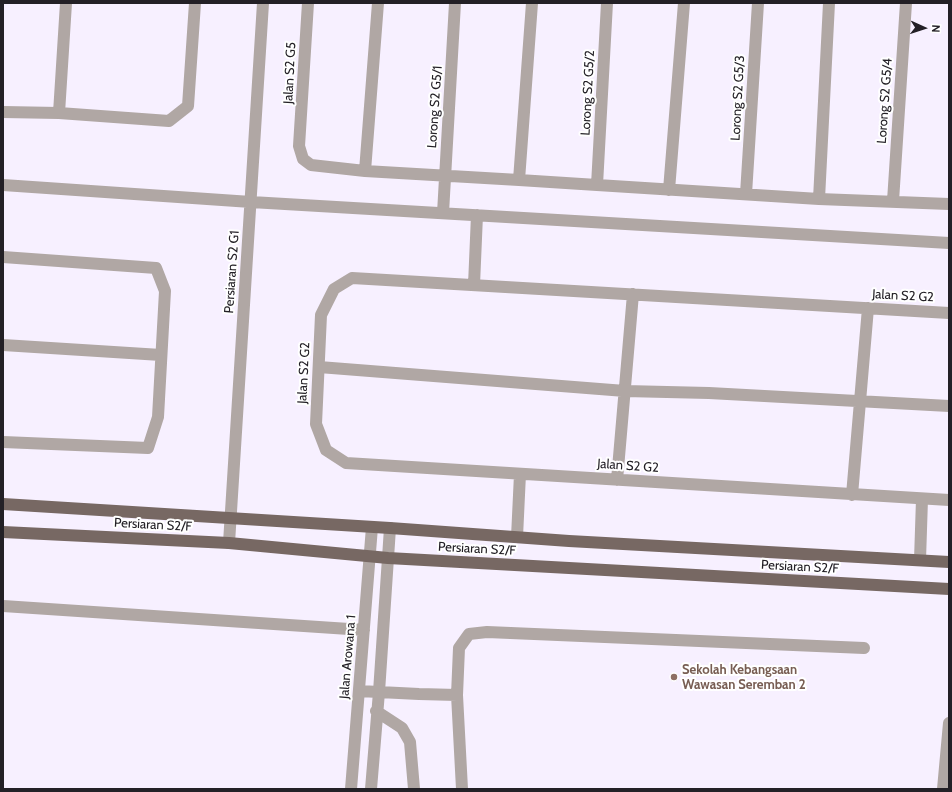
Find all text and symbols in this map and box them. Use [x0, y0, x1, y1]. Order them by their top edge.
north arrow [904, 8, 944, 48]
text: N [929, 24, 943, 33]
street label: Jalan S2 G5 [281, 42, 299, 104]
street label: Lorong S2 G5/2 [578, 50, 598, 136]
street label: Lorong S2 G5/3 [728, 55, 748, 141]
street label: Lorong S2 G5/4 [874, 58, 896, 144]
street label: Lorong S2 G5/1 [424, 65, 446, 149]
street label: Persiaran S2 G1 [221, 230, 243, 314]
street label: Jalan S2 G2 [872, 287, 934, 305]
street label: Jalan S2 G2 [295, 342, 313, 404]
street label: Jalan S2 G2 [597, 456, 659, 476]
street label: Persiaran S2/F [114, 515, 192, 535]
street label: Persiaran S2/F [438, 539, 516, 559]
street label: Persiaran S2/F [761, 557, 839, 577]
street label: Jalan Arowana 1 [337, 614, 359, 700]
place label: Sekolah Kebangsaan Wawasan Seremban 2 [682, 662, 806, 693]
marker: Sekolah Kebangsaan Wawasan Seremban 2 [669, 672, 679, 682]

